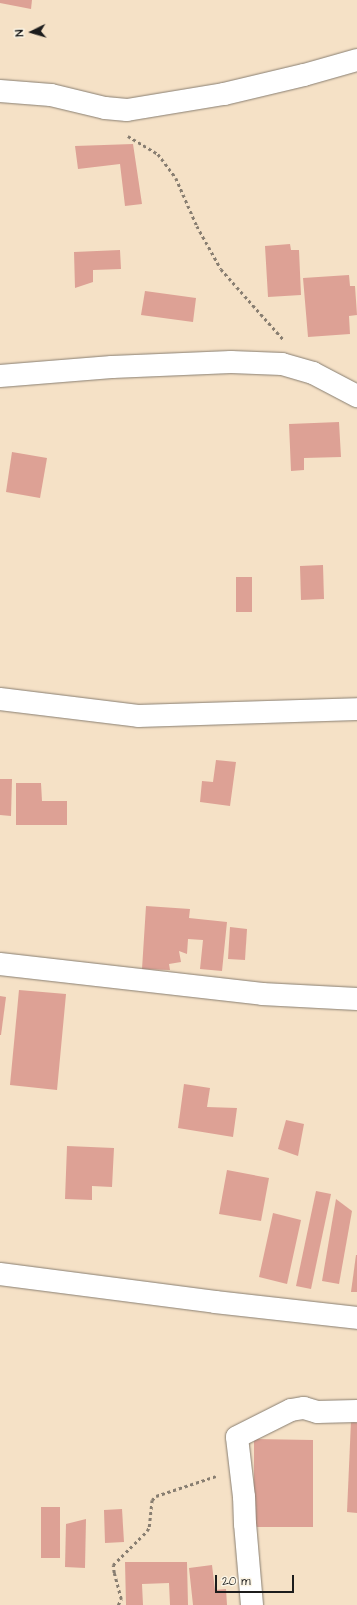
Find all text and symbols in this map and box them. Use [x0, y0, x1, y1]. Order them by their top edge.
north arrow [12, 12, 52, 52]
text: N [12, 29, 27, 37]
scale bar [217, 1567, 296, 1593]
text: 20 m [222, 1573, 251, 1590]

